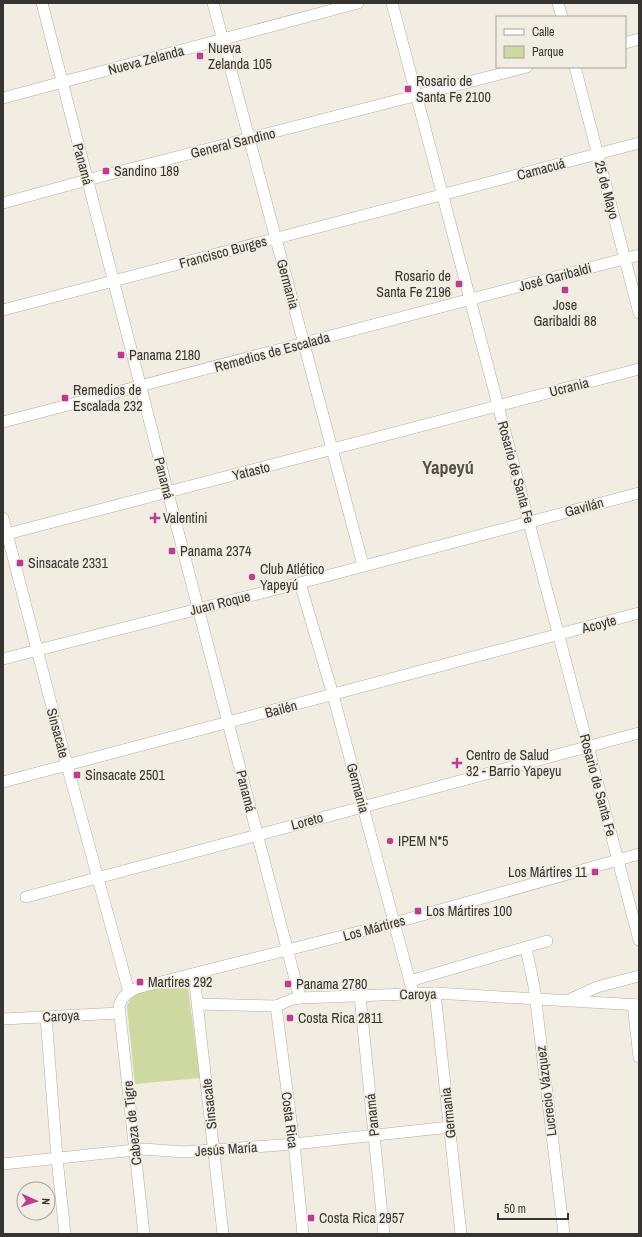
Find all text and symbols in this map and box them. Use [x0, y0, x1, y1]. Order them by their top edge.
legend [496, 16, 626, 68]
text: Calle [532, 24, 554, 40]
place label: Nueva Zelanda 105 [208, 39, 272, 73]
street label: Nueva Zelanda [106, 41, 187, 79]
text: Parque [532, 44, 564, 60]
marker: Nueva Zelanda 105 [195, 51, 205, 61]
place label: Rosario de Santa Fe 2100 [416, 72, 491, 106]
marker: Rosario de Santa Fe 2100 [403, 84, 413, 94]
street label: General Sandino [189, 124, 277, 162]
street label: Panamá [69, 141, 97, 188]
street label: Camacuá [515, 154, 568, 184]
street label: 25 de Mayo [591, 159, 623, 221]
place label: Sandino 189 [114, 162, 179, 180]
marker: Sandino 189 [101, 166, 111, 176]
street label: Francisco Burges [177, 232, 269, 272]
street label: Germania [273, 257, 303, 312]
street label: José Garibaldi [517, 259, 593, 295]
place label: Rosario de Santa Fe 2196 [376, 267, 451, 301]
marker: Rosario de Santa Fe 2196 [454, 279, 464, 289]
marker: Jose Garibaldi 88 [560, 285, 570, 295]
place label: Jose Garibaldi 88 [533, 296, 597, 330]
street label: Remedios de Escalada [212, 328, 332, 376]
place label: Panama 2180 [129, 346, 200, 364]
marker: Panama 2180 [116, 350, 126, 360]
street label: Ucrania [547, 373, 591, 401]
place label: Remedios de Escalada 232 [73, 381, 143, 415]
marker: Remedios de Escalada 232 [60, 393, 70, 403]
street label: Rosario de Santa Fe [494, 419, 538, 525]
street label: Panamá [150, 455, 178, 502]
district label: Yapeyú [422, 455, 474, 480]
street label: Yatasto [230, 458, 272, 484]
street label: Gavilán [563, 493, 605, 521]
place label: Valentini [163, 509, 207, 527]
marker: Valentini [150, 513, 160, 523]
place label: Panama 2374 [180, 542, 252, 560]
marker: Panama 2374 [167, 546, 177, 556]
place label: Sinsacate 2331 [28, 554, 108, 572]
marker: Sinsacate 2331 [15, 558, 25, 568]
place label: Club Atlético Yapeyú [260, 560, 324, 594]
marker: Club Atlético Yapeyú [247, 572, 257, 582]
street label: Juan Roque [188, 587, 252, 619]
street label: Acoyte [579, 611, 618, 637]
street label: Bailén [263, 696, 299, 722]
street label: Sinsacate [43, 706, 73, 760]
street label: Rosario de Santa Fe [576, 732, 620, 838]
place label: Centro de Salud 32 - Barrio Yapeyu [466, 746, 561, 780]
marker: Centro de Salud 32 - Barrio Yapeyu [451, 757, 463, 769]
street label: Germania [343, 761, 373, 816]
place label: Sinsacate 2501 [85, 766, 165, 784]
street label: Panamá [232, 768, 260, 815]
marker: Sinsacate 2501 [72, 770, 82, 780]
street label: Loreto [289, 808, 325, 834]
place label: IPEM N*5 [398, 832, 448, 850]
marker: IPEM N*5 [385, 836, 395, 846]
place label: Los Mártires 11 [508, 863, 588, 881]
marker: Los Mártires 11 [590, 867, 600, 877]
place label: Los Mártires 100 [426, 902, 512, 920]
marker: Los Mártires 100 [413, 906, 423, 916]
street label: Los Mártires [341, 911, 407, 945]
place label: Martires 292 [148, 973, 212, 991]
place label: Panama 2780 [296, 975, 367, 993]
marker: Martires 292 [135, 977, 145, 987]
marker: Panama 2780 [283, 979, 293, 989]
street label: Caroya [399, 985, 437, 1003]
street label: Caroya [42, 1006, 81, 1026]
place label: Costa Rica 2811 [298, 1009, 383, 1027]
marker: Costa Rica 2811 [285, 1013, 295, 1023]
street label: Lucrecio Vázquez [531, 1044, 560, 1137]
street label: Sinsacate [197, 1078, 221, 1130]
street label: Cabeza de Tigre [119, 1080, 145, 1166]
street label: Germania [436, 1086, 460, 1139]
street label: Costa Rica [278, 1091, 302, 1150]
street label: Panamá [361, 1092, 383, 1137]
street label: Jesús María [194, 1138, 258, 1160]
north arrow [16, 1181, 56, 1221]
scale bar [498, 1195, 568, 1221]
text: N [39, 1198, 53, 1205]
text: 50 m [504, 1201, 526, 1217]
place label: Costa Rica 2957 [319, 1209, 405, 1227]
marker: Costa Rica 2957 [306, 1213, 316, 1223]

